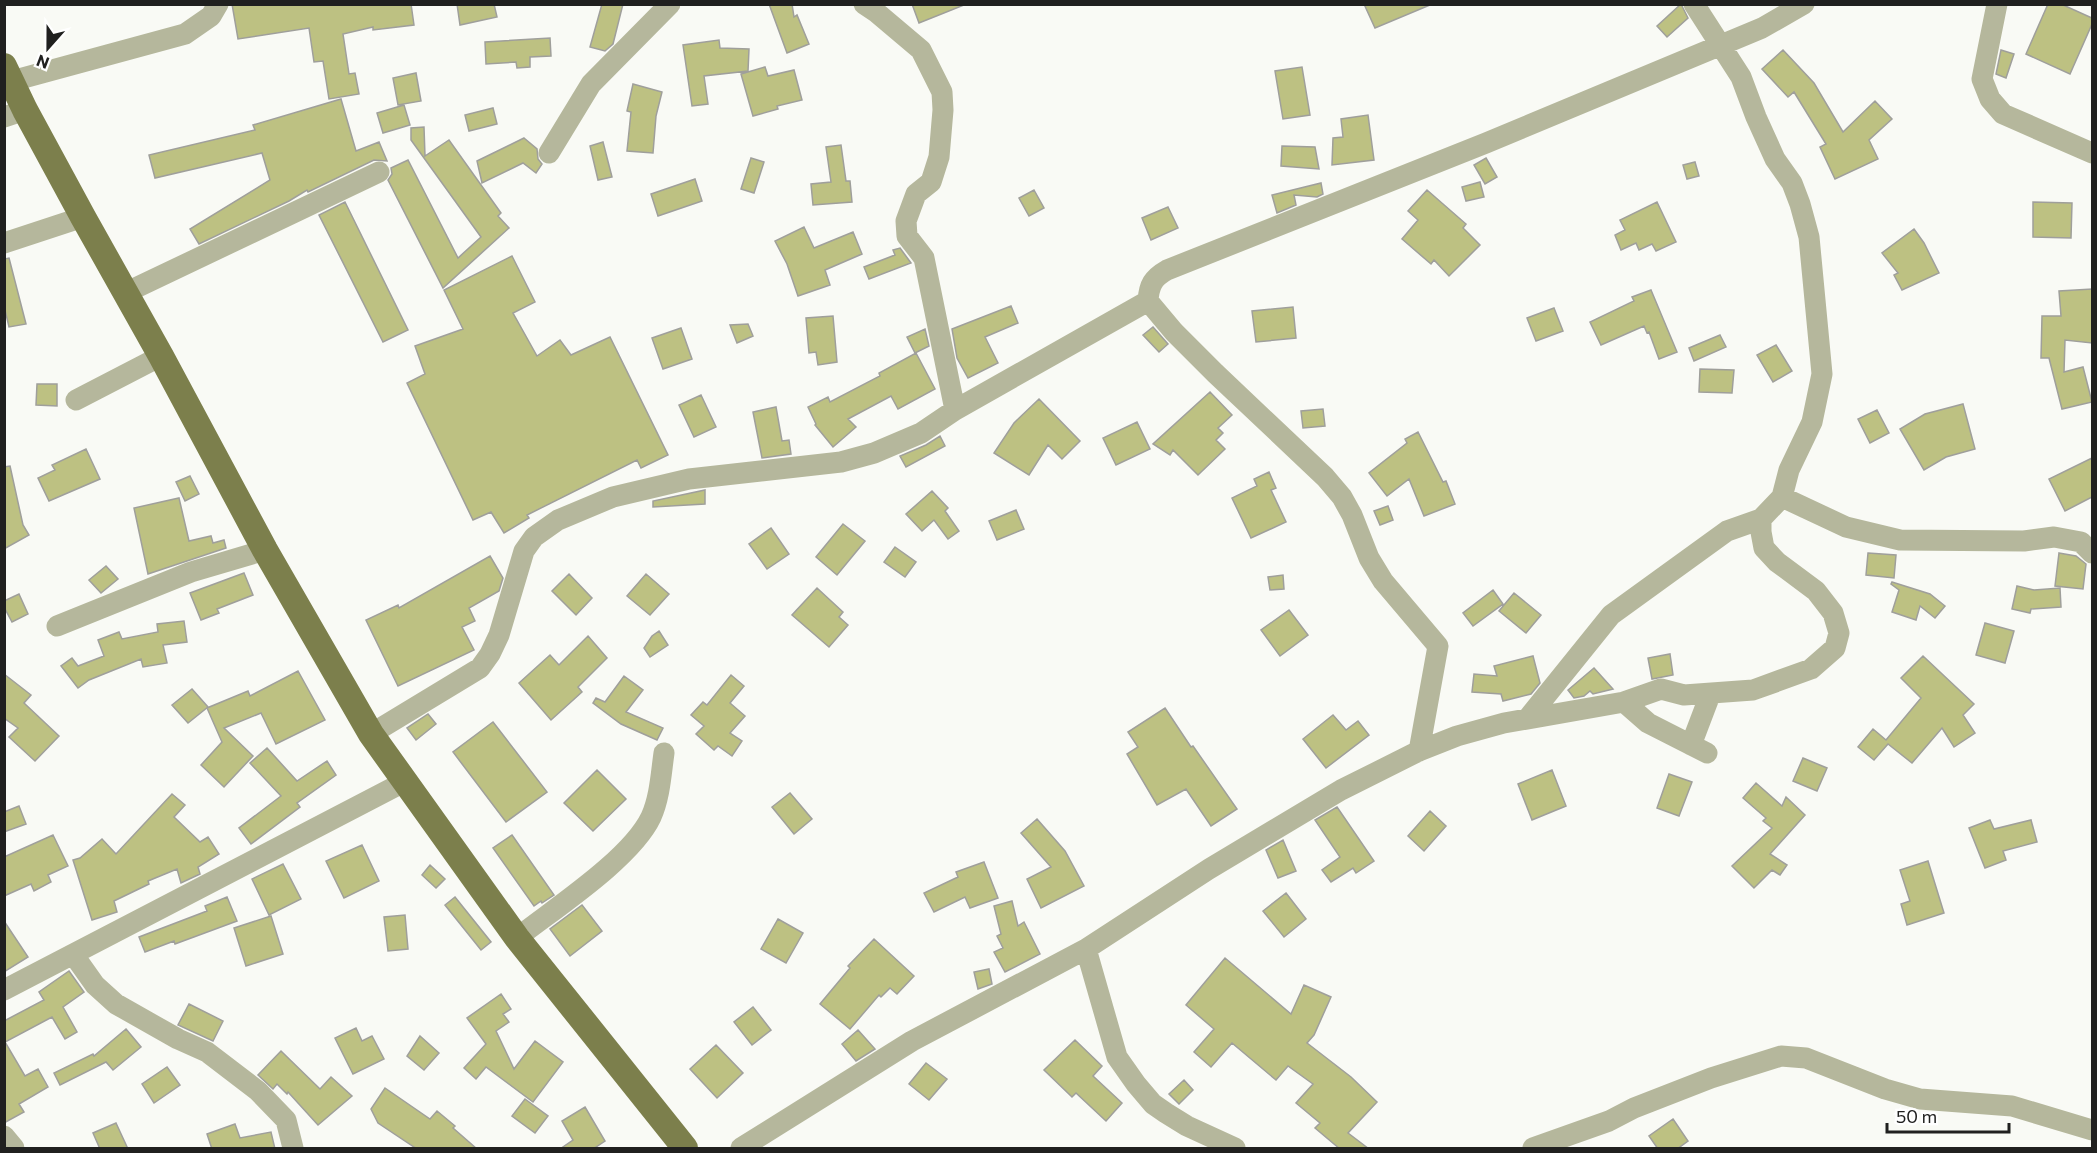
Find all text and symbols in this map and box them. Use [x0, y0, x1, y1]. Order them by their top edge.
north arrow [18, 18, 78, 78]
text: N [33, 51, 51, 73]
scale bar [1887, 1096, 2008, 1134]
text: 50 m [1896, 1105, 1937, 1127]

